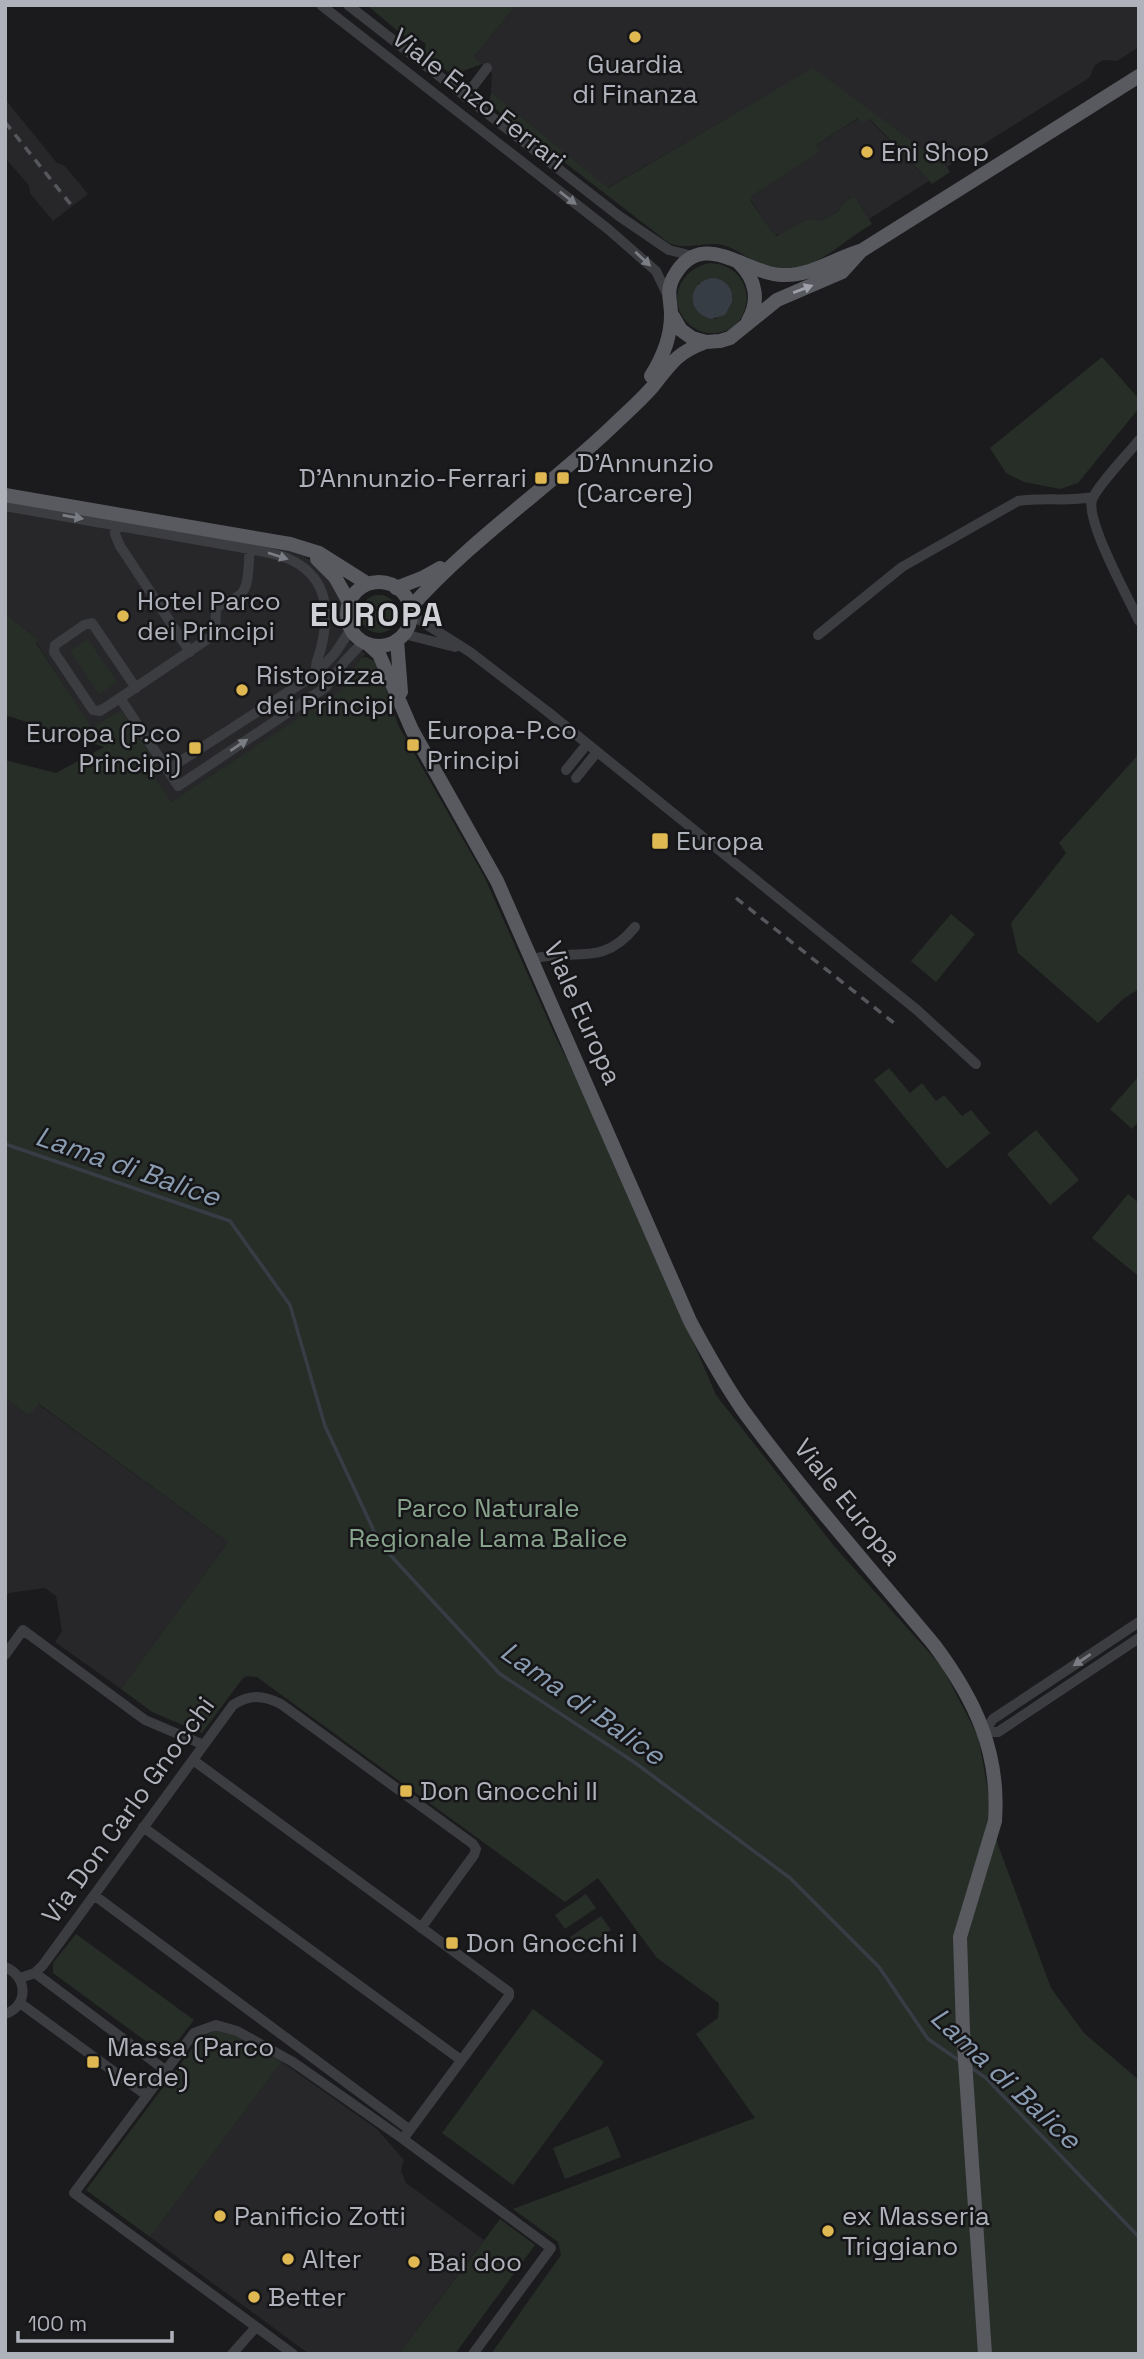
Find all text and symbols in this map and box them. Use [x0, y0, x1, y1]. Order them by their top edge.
street label: Viale Enzo Ferrari [385, 20, 573, 178]
marker: Guardia di Finanza [627, 29, 643, 45]
place label: Guardia di Finanza [572, 47, 698, 111]
place label: Eni Shop [881, 135, 989, 169]
marker: Eni Shop [859, 144, 875, 160]
one-way arrow [559, 190, 577, 205]
one-way arrow [634, 250, 651, 266]
one-way arrow [793, 284, 814, 295]
place label: D'Annunzio (Carcere) [577, 446, 714, 510]
place label: D'Annunzio-Ferrari [298, 461, 527, 495]
marker: D'Annunzio-Ferrari [533, 470, 549, 486]
marker: D'Annunzio (Carcere) [555, 470, 571, 486]
one-way arrow [62, 512, 84, 523]
one-way arrow [268, 551, 289, 562]
place label: Hotel Parco dei Principi [137, 584, 281, 648]
district label: EUROPA [310, 594, 444, 636]
marker: Hotel Parco dei Principi [115, 608, 131, 624]
place label: Ristopizza dei Principi [256, 658, 394, 722]
marker: Ristopizza dei Principi [234, 682, 250, 698]
place label: Europa-P.co Principi [427, 713, 577, 777]
place label: Europa (P.co Principi) [26, 716, 181, 780]
marker: Europa-P.co Principi [405, 737, 421, 753]
one-way arrow [229, 738, 249, 751]
marker: Europa (P.co Principi) [187, 740, 203, 756]
place label: Europa [676, 824, 764, 858]
marker: Europa [650, 831, 670, 851]
street label: Viale Europa [536, 936, 630, 1090]
water label: Lama di Balice [31, 1118, 226, 1215]
street label: Viale Europa [786, 1432, 910, 1572]
park label: Parco Naturale Regionale Lama Balice [348, 1491, 628, 1555]
water label: Lama di Balice [494, 1633, 673, 1774]
one-way arrow [1073, 1653, 1091, 1667]
street label: Via Don Carlo Gnocchi [34, 1690, 222, 1930]
place label: Don Gnocchi II [420, 1774, 598, 1808]
marker: Don Gnocchi II [398, 1783, 414, 1799]
place label: Don Gnocchi I [466, 1926, 638, 1960]
marker: Don Gnocchi I [444, 1935, 460, 1951]
water label: Lama di Balice [923, 1999, 1090, 2158]
place label: Massa (Parco Verde) [107, 2030, 274, 2094]
marker: Massa (Parco Verde) [85, 2054, 101, 2070]
place label: Panificio Zotti [234, 2199, 406, 2233]
place label: ex Masseria Triggiano [842, 2199, 990, 2263]
marker: Panificio Zotti [212, 2208, 228, 2224]
marker: ex Masseria Triggiano [820, 2223, 836, 2239]
place label: Alter [302, 2242, 361, 2276]
place label: Bai doo [428, 2245, 522, 2279]
marker: Alter [280, 2251, 296, 2267]
marker: Bai doo [406, 2254, 422, 2270]
place label: Better [268, 2280, 346, 2314]
marker: Better [246, 2289, 262, 2305]
scale bar [18, 2300, 172, 2344]
text: 100 m [28, 2310, 87, 2337]

